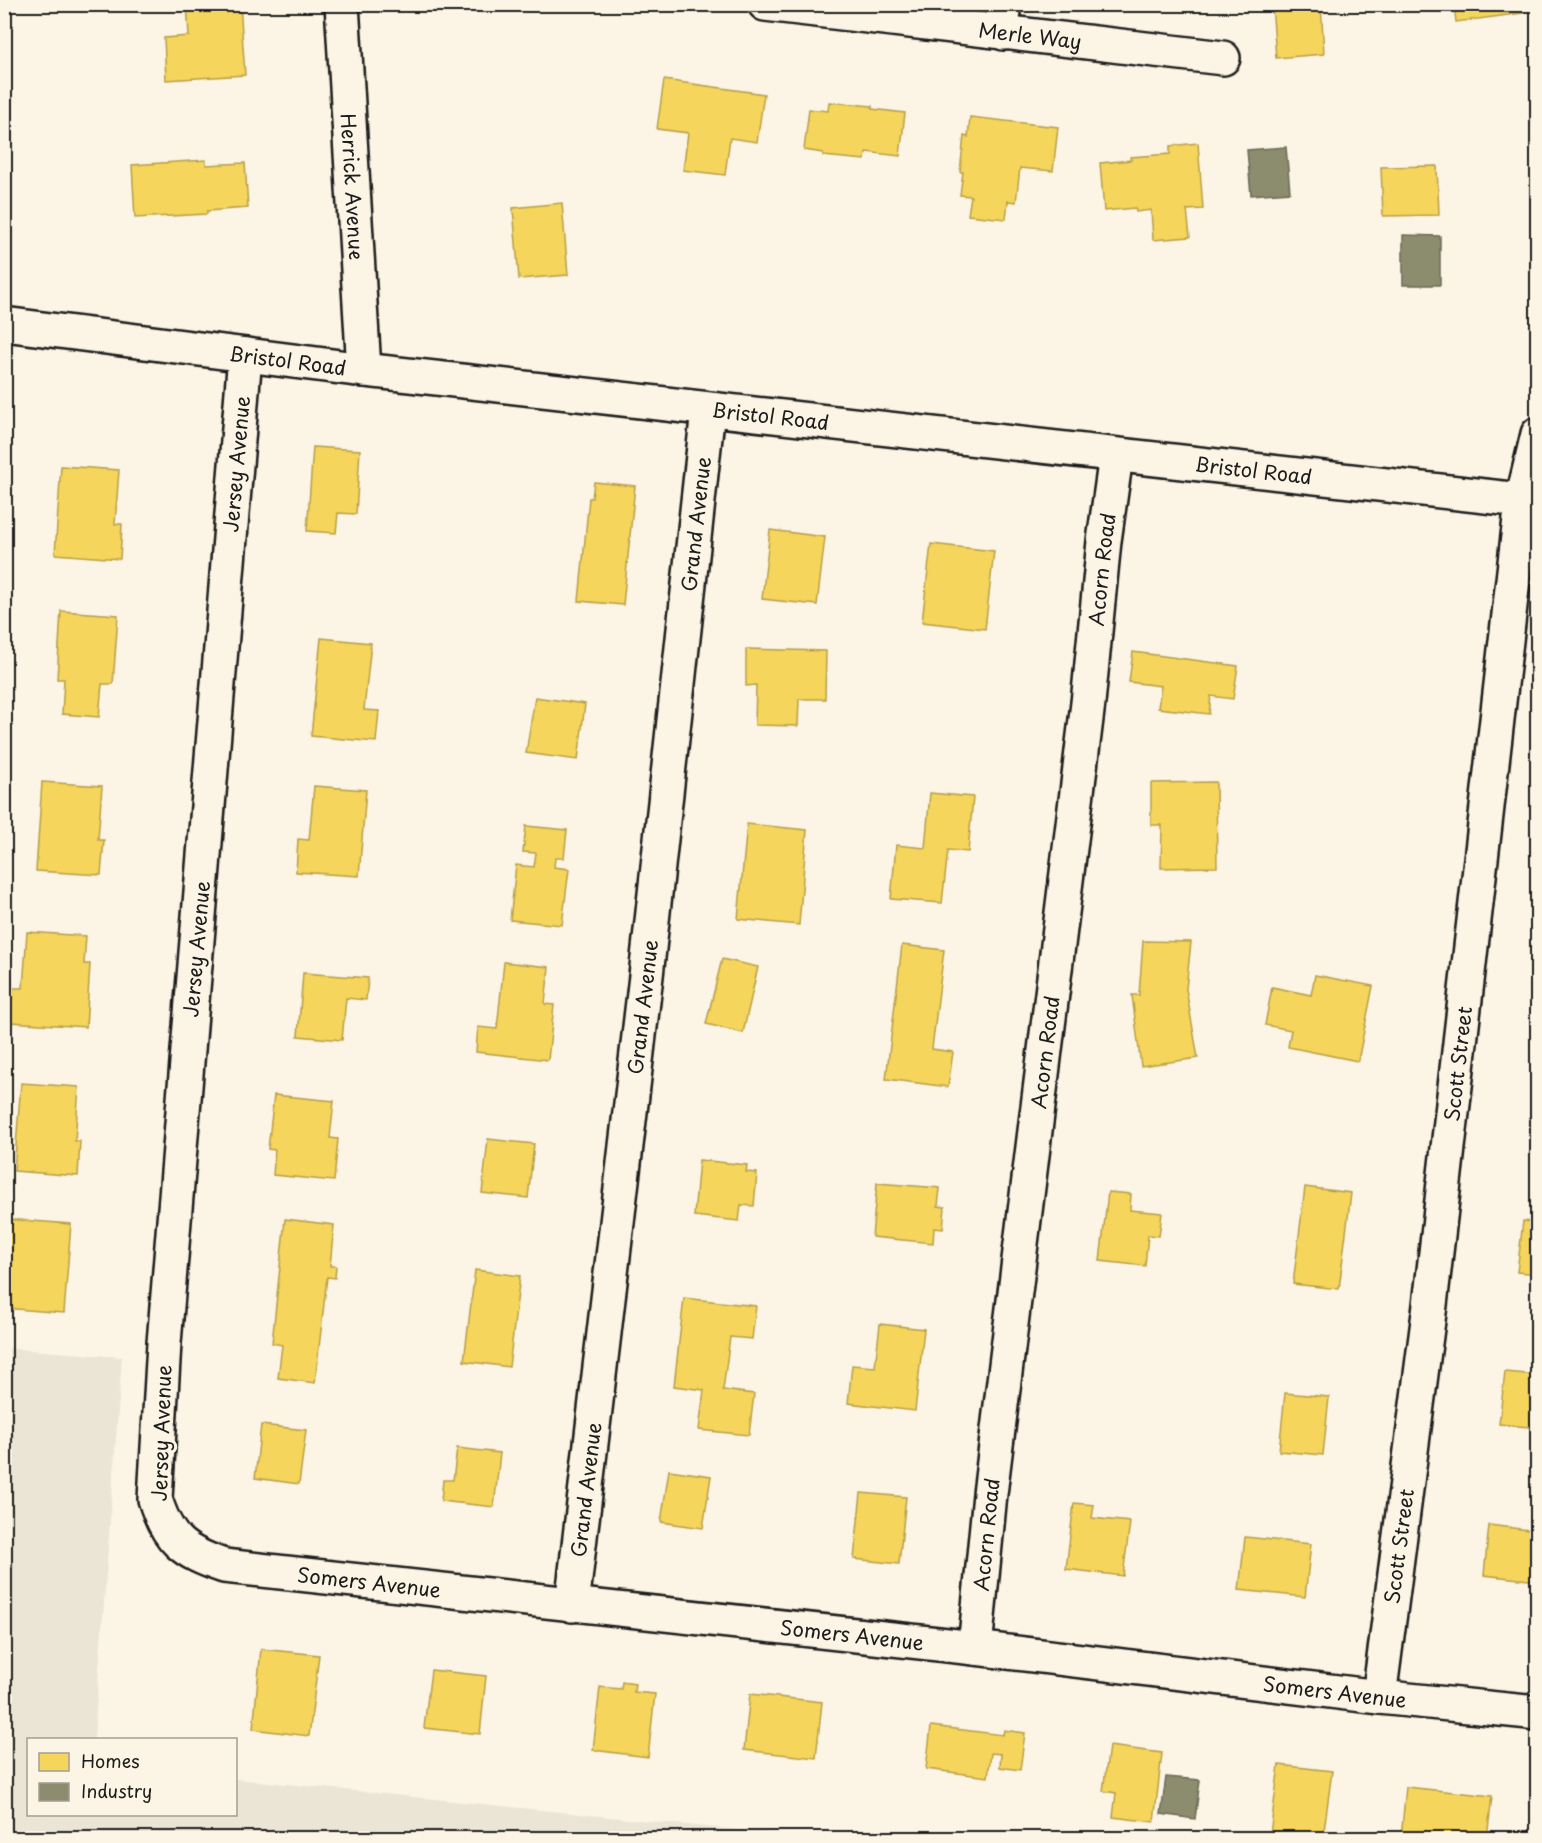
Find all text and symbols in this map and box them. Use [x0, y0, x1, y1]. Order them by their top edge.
street label: Merle Way [977, 14, 1083, 56]
street label: Herrick Avenue [334, 112, 372, 261]
street label: Bristol Road [227, 338, 348, 383]
street label: Bristol Road [710, 394, 831, 437]
street label: Jersey Avenue [215, 395, 257, 533]
street label: Bristol Road [1193, 449, 1314, 492]
street label: Grand Avenue [673, 455, 718, 593]
street label: Acorn Road [1081, 511, 1123, 627]
street label: Jersey Avenue [175, 880, 217, 1018]
street label: Grand Avenue [620, 938, 665, 1076]
street label: Acorn Road [1023, 994, 1067, 1110]
street label: Scott Street [1436, 1004, 1479, 1123]
street label: Jersey Avenue [144, 1364, 178, 1502]
street label: Grand Avenue [563, 1421, 608, 1559]
street label: Acorn Road [966, 1476, 1007, 1592]
street label: Scott Street [1376, 1487, 1421, 1606]
street label: Somers Avenue [296, 1559, 442, 1605]
street label: Somers Avenue [779, 1612, 925, 1657]
street label: Somers Avenue [1261, 1668, 1408, 1715]
legend [27, 1738, 237, 1816]
text: Homes [81, 1747, 139, 1774]
text: Industry [81, 1777, 152, 1804]

